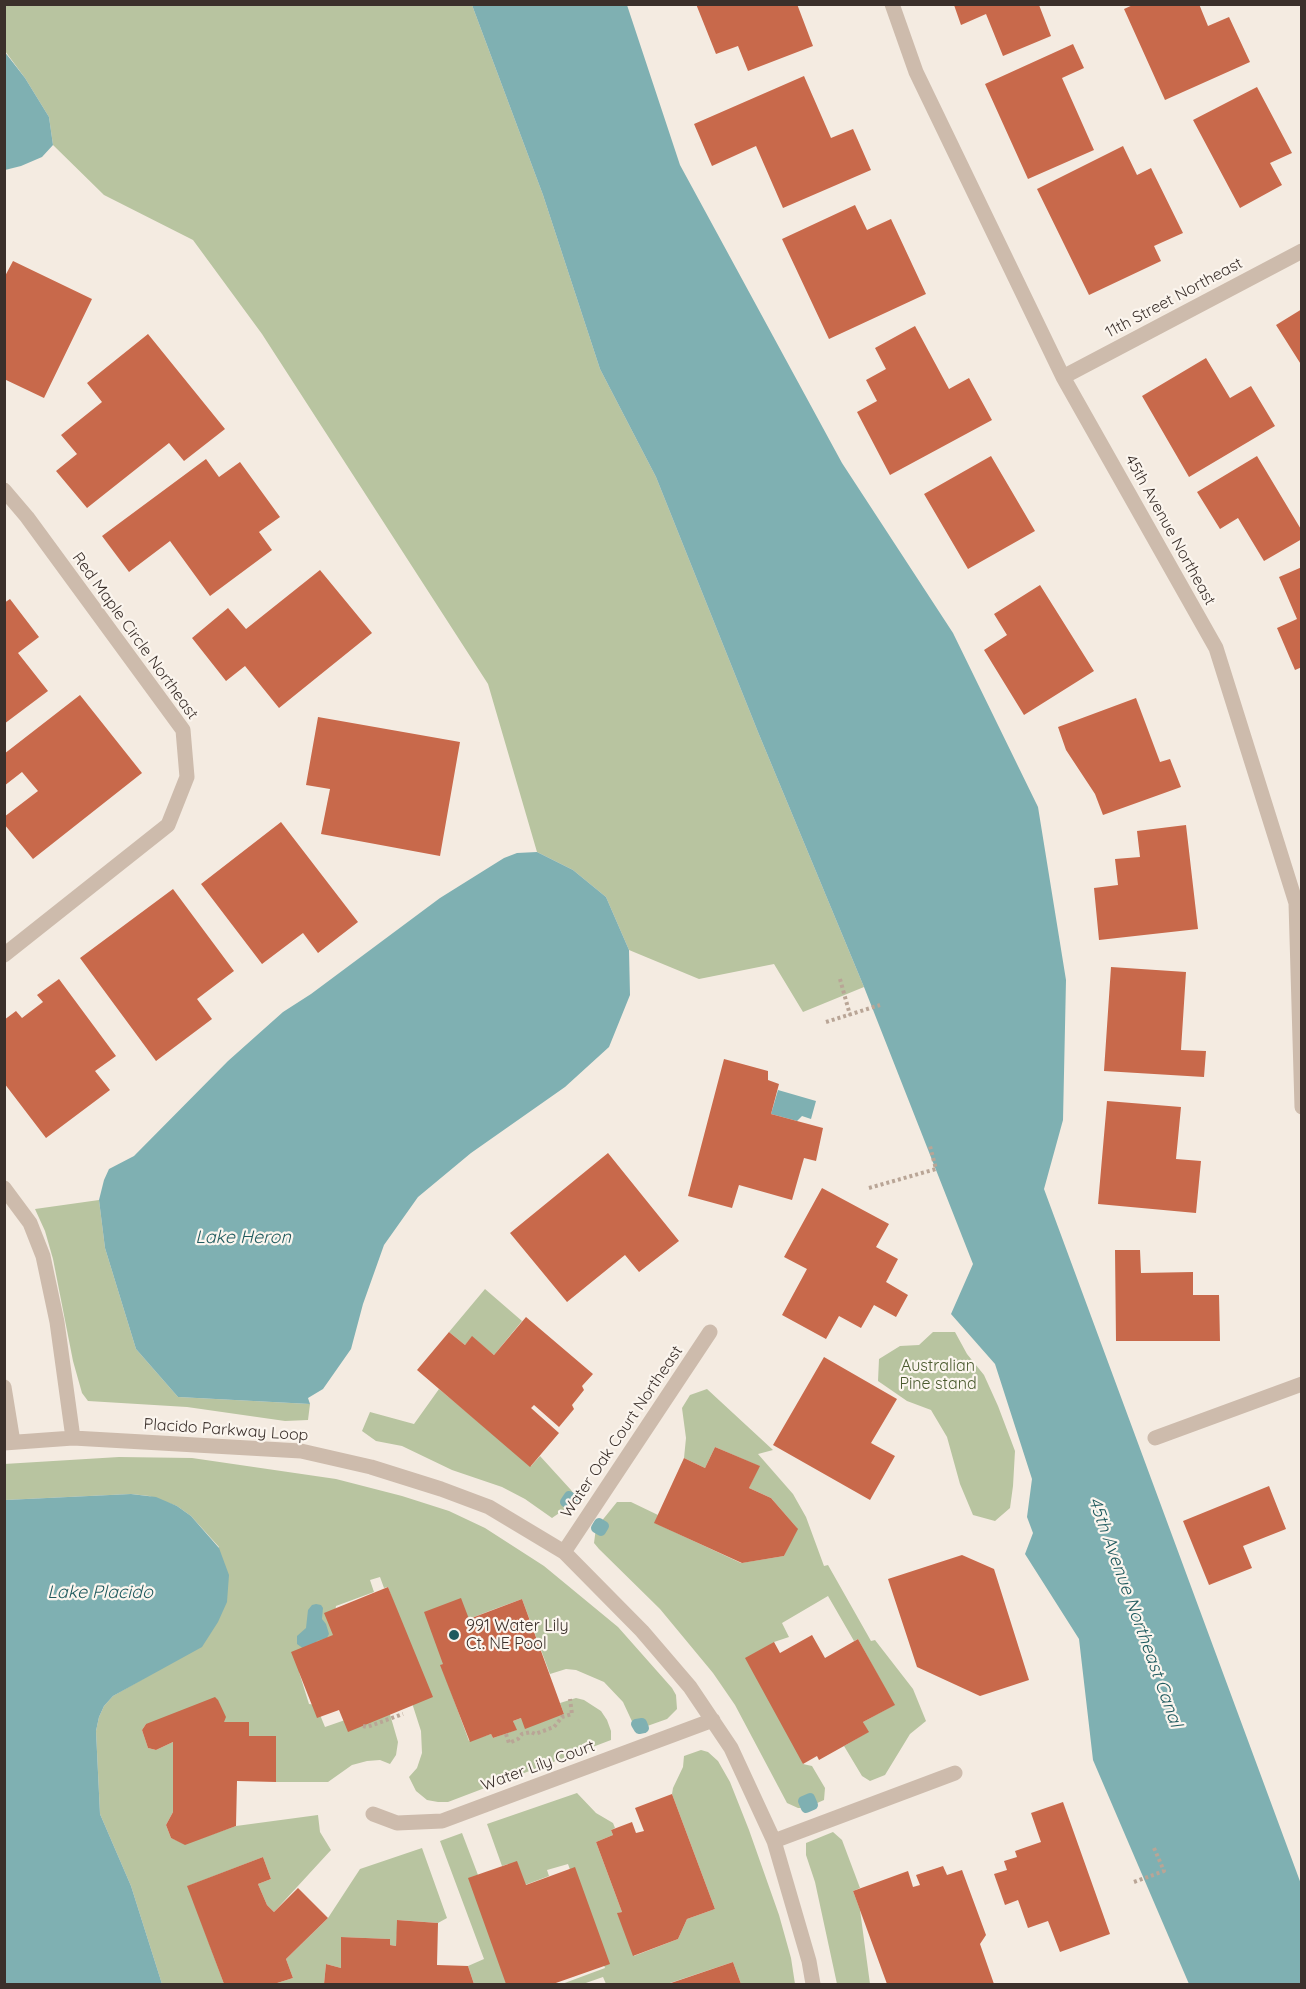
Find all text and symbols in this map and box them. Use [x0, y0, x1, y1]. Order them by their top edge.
street label: 11th Street Northeast [1102, 254, 1246, 342]
street label: 45th Avenue Northeast [1121, 451, 1219, 609]
street label: Red Maple Circle Northeast [68, 549, 202, 723]
water label: Lake Heron [195, 1227, 291, 1249]
street label: Water Oak Court Northeast [557, 1342, 687, 1522]
park label: Australian Pine stand [899, 1356, 977, 1394]
street label: Placido Parkway Loop [143, 1415, 309, 1445]
water label: 45th Avenue Northeast Canal [1083, 1494, 1187, 1730]
water label: Lake Placido [47, 1582, 153, 1604]
place label: 991 Water Lily Ct. NE Pool [466, 1616, 569, 1654]
marker: 991 Water Lily Ct. NE Pool [447, 1628, 461, 1642]
street label: Water Lily Court [479, 1737, 597, 1795]

